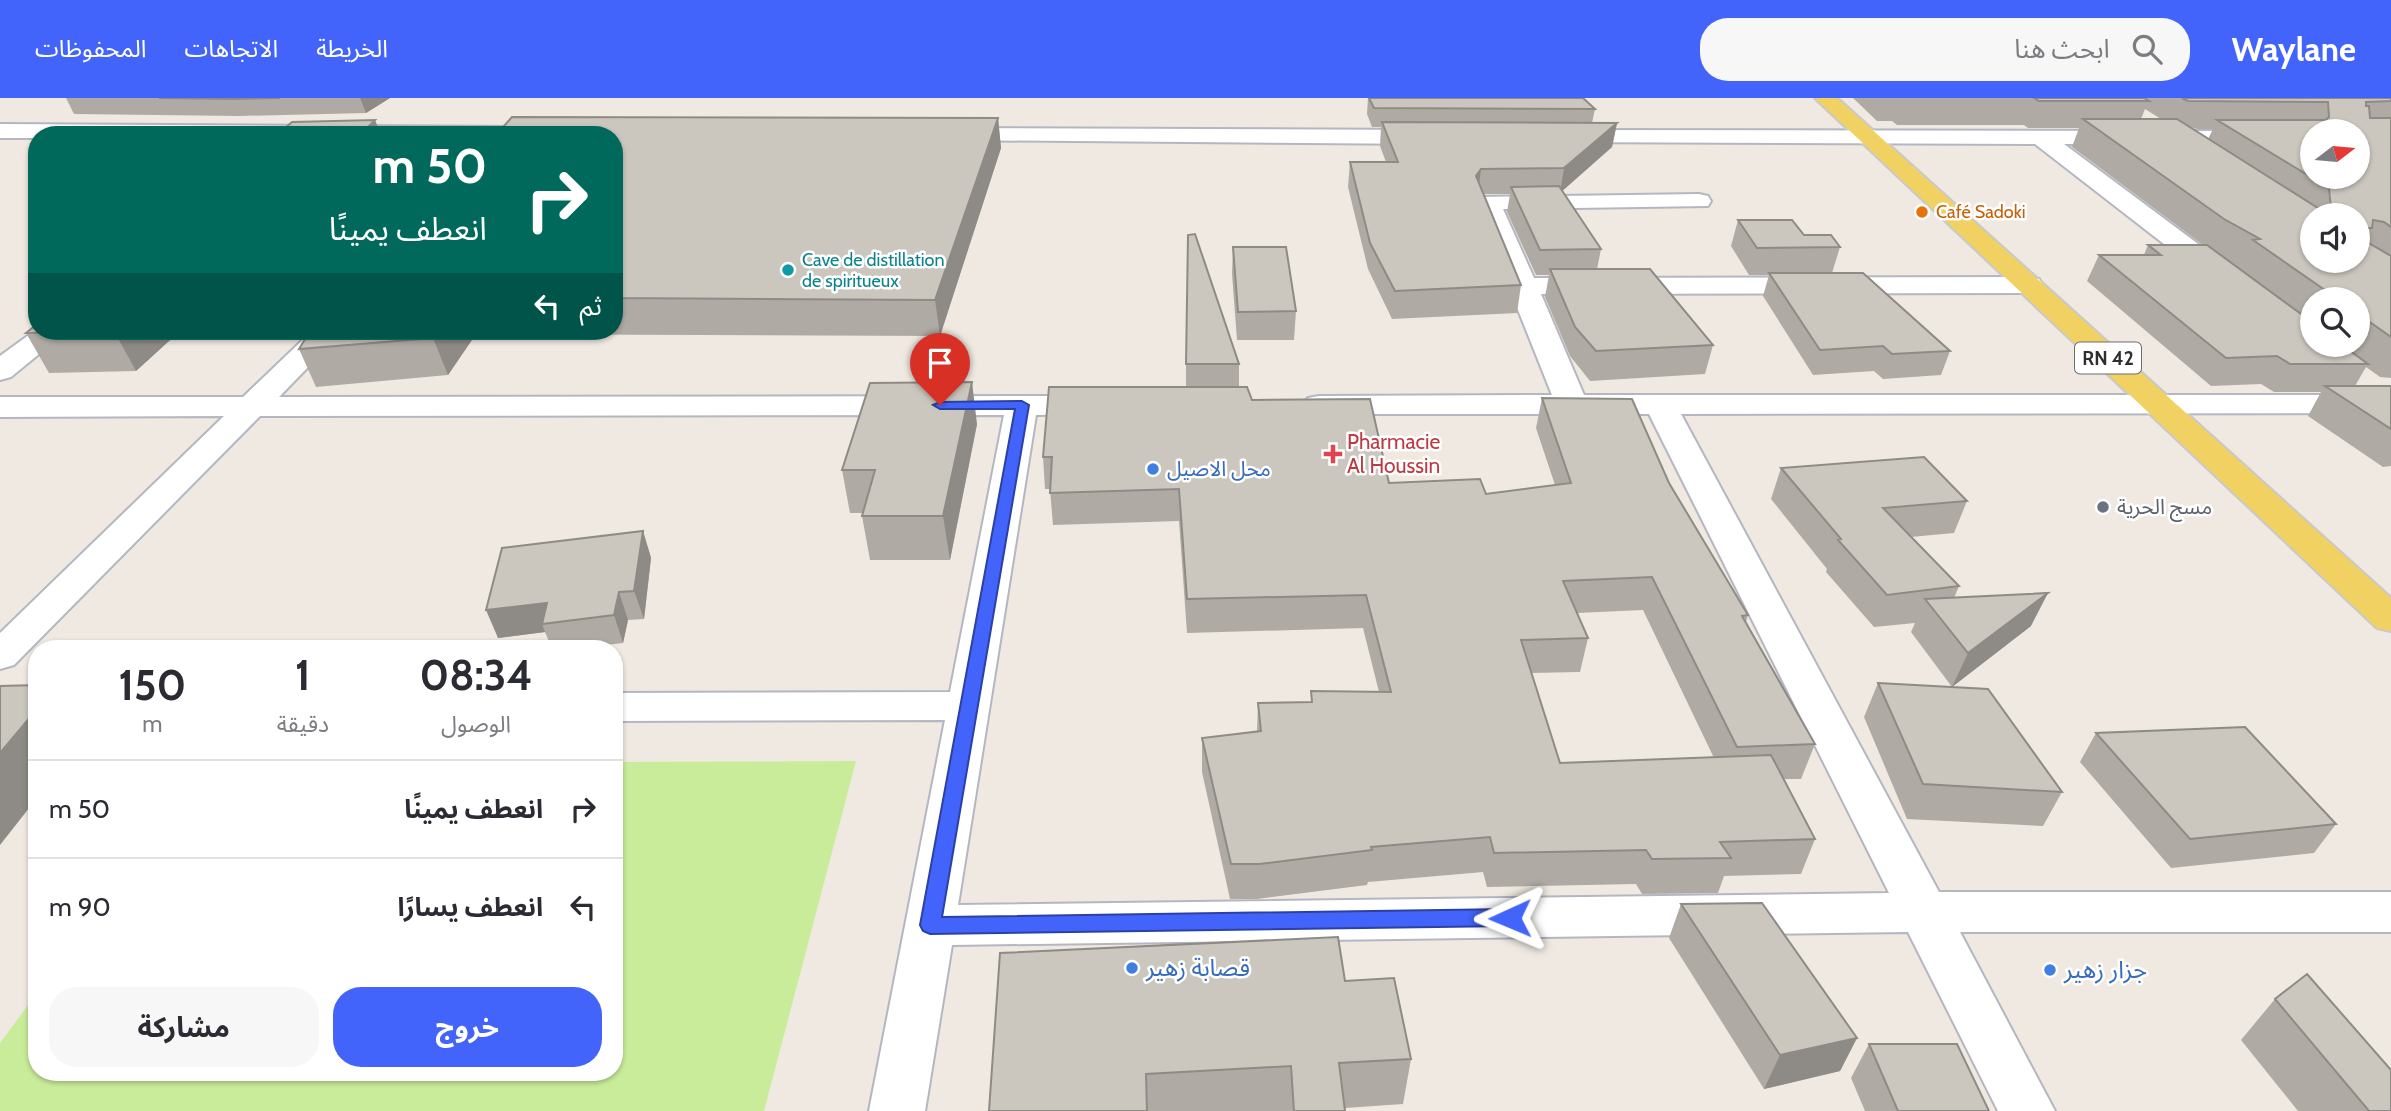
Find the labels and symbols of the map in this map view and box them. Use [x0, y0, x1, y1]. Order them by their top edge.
north arrow [2300, 119, 2370, 189]
place label: Café Sadoki [1936, 201, 2026, 223]
marker: Café Sadoki [1914, 204, 1930, 220]
place label: Cave de distillation de spiritueux [802, 249, 945, 292]
marker: Cave de distillation de spiritueux [780, 262, 796, 278]
pin [910, 333, 970, 405]
road number: RN 42 [2075, 342, 2141, 374]
place label: Pharmacie Al Houssin [1347, 429, 1440, 478]
marker: Pharmacie Al Houssin [1325, 446, 1341, 462]
place label: محل الاصيل [1167, 456, 1271, 481]
marker: محل الاصيل [1145, 461, 1161, 477]
place label: مسج الحرية [2117, 494, 2212, 522]
marker: مسج الحرية [2095, 499, 2111, 515]
position arrow [1473, 881, 1547, 955]
place label: قصابة زهير [1145, 953, 1250, 982]
place label: جزار زهير [2063, 955, 2147, 984]
marker: قصابة زهير [1124, 960, 1140, 976]
marker: جزار زهير [2042, 962, 2058, 978]

